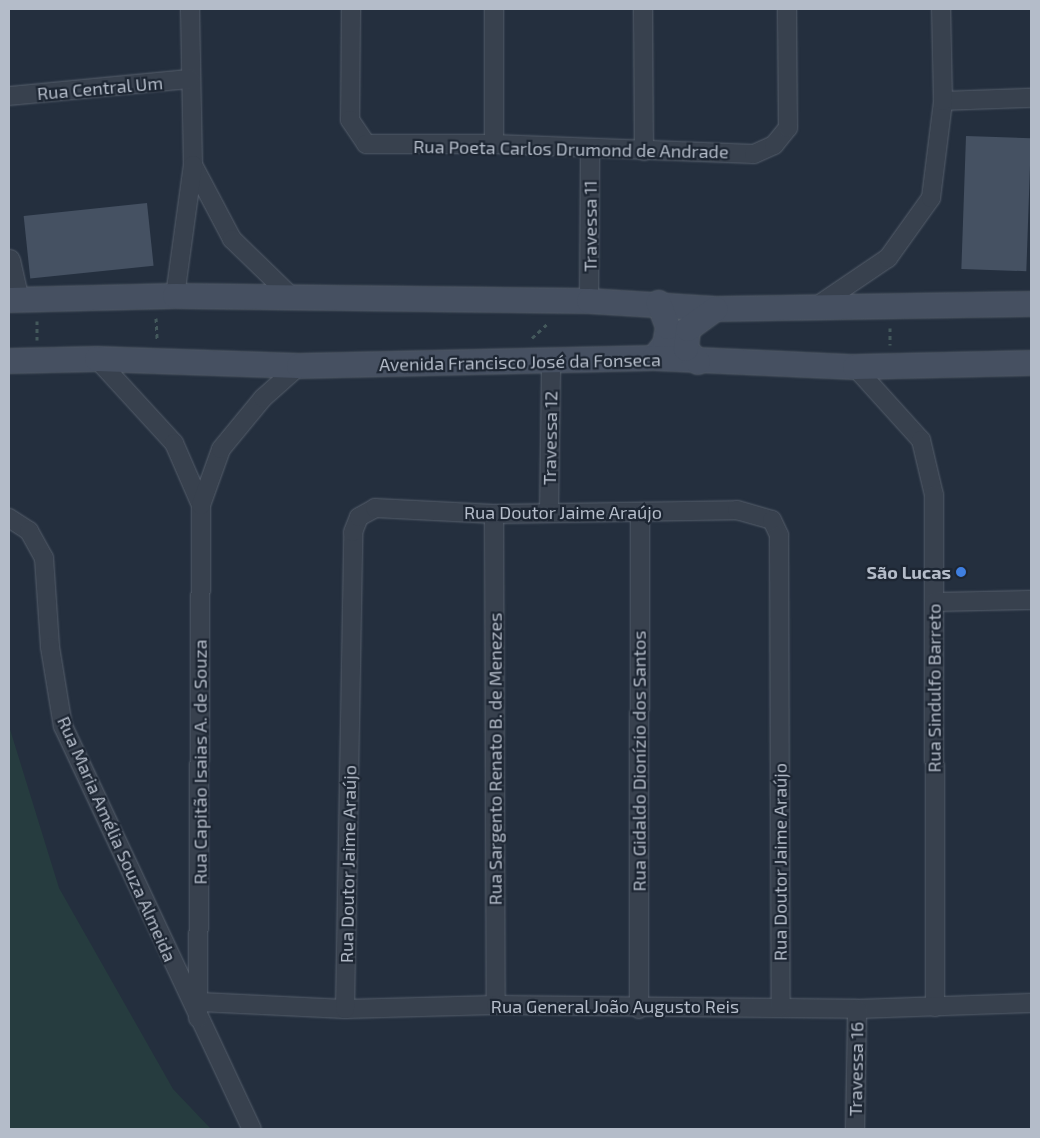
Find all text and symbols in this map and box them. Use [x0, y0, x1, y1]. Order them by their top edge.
street label: Rua Central Um [36, 72, 164, 104]
street label: Rua Poeta Carlos Drumond de Andrade [413, 135, 729, 163]
street label: Travessa 11 [579, 180, 601, 272]
street label: Avenida Francisco José da Fonseca [379, 349, 661, 375]
street label: Travessa 12 [538, 391, 562, 485]
street label: Rua Doutor Jaime Araújo [463, 501, 663, 523]
place label: São Lucas [866, 561, 951, 583]
marker: São Lucas [955, 566, 967, 578]
street label: Rua Sindulfo Barreto [923, 603, 945, 773]
street label: Rua Sargento Renato B. de Menezes [484, 613, 506, 905]
street label: Rua Gidaldo Dionízio dos Santos [628, 631, 650, 891]
street label: Rua Capitão Isaias A. de Souza [189, 639, 211, 885]
street label: Rua Maria Amélia Souza Almeida [53, 713, 181, 965]
street label: Rua Doutor Jaime Araújo [769, 762, 791, 962]
street label: Rua Doutor Jaime Araújo [335, 764, 361, 964]
street label: Rua General João Augusto Reis [490, 995, 740, 1017]
street label: Travessa 16 [844, 1022, 868, 1116]

